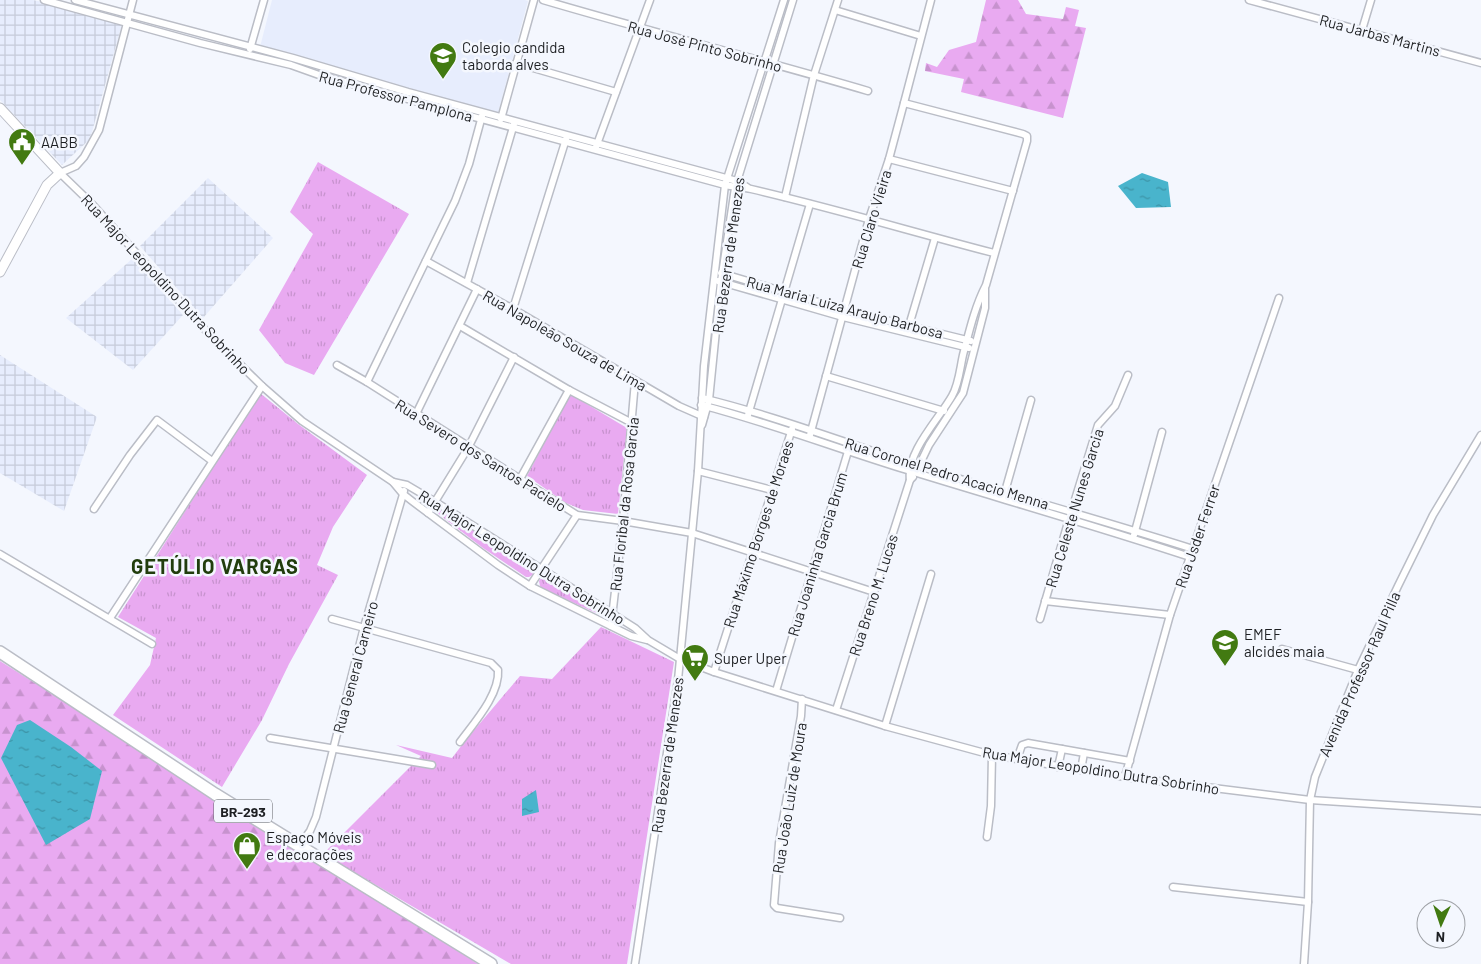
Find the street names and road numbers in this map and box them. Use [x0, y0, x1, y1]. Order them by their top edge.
street label: Rua Jarbas Martins [1318, 10, 1442, 60]
street label: Rua José Pinto Sobrinho [626, 17, 784, 75]
street label: Rua Professor Pamplona [317, 67, 475, 125]
street label: Rua Claro Vieira [847, 167, 895, 271]
street label: Rua Bezerra de Menezes [708, 176, 748, 334]
street label: Rua Major Leopoldino Dutra Sobrinho [78, 190, 254, 378]
street label: Rua Maria Luiza Araujo Barbosa [745, 272, 945, 342]
street label: Rua Napoleão Souza de Lima [480, 286, 650, 394]
street label: Rua Severo dos Santos Pacielo [392, 395, 570, 515]
street label: Rua Floribal da Rosa Garcia [606, 416, 642, 592]
street label: Rua Celeste Nunes Garcia [1041, 426, 1107, 590]
street label: Rua Coronel Pedro Acacio Menna [843, 433, 1051, 513]
street label: Rua Máximo Borges de Moraes [719, 438, 797, 630]
street label: Rua Joaninha Garcia Brum [783, 470, 851, 638]
street label: Rua Jsder Ferrer [1171, 481, 1223, 590]
street label: Rua Major Leopoldino Dutra Sobrinho [416, 486, 628, 628]
street label: Rua Breno M. Lucas [845, 532, 901, 658]
street label: Avenida Professor Raul Pilla [1314, 589, 1404, 759]
street label: Rua General Carneiro [329, 599, 381, 735]
street label: Rua Bezerra de Menezes [647, 676, 687, 834]
street label: Rua João Luiz de Moura [768, 721, 810, 875]
street label: Rua Major Leopoldino Dutra Sobrinho [981, 742, 1221, 798]
road number: BR-293 [214, 799, 272, 822]

